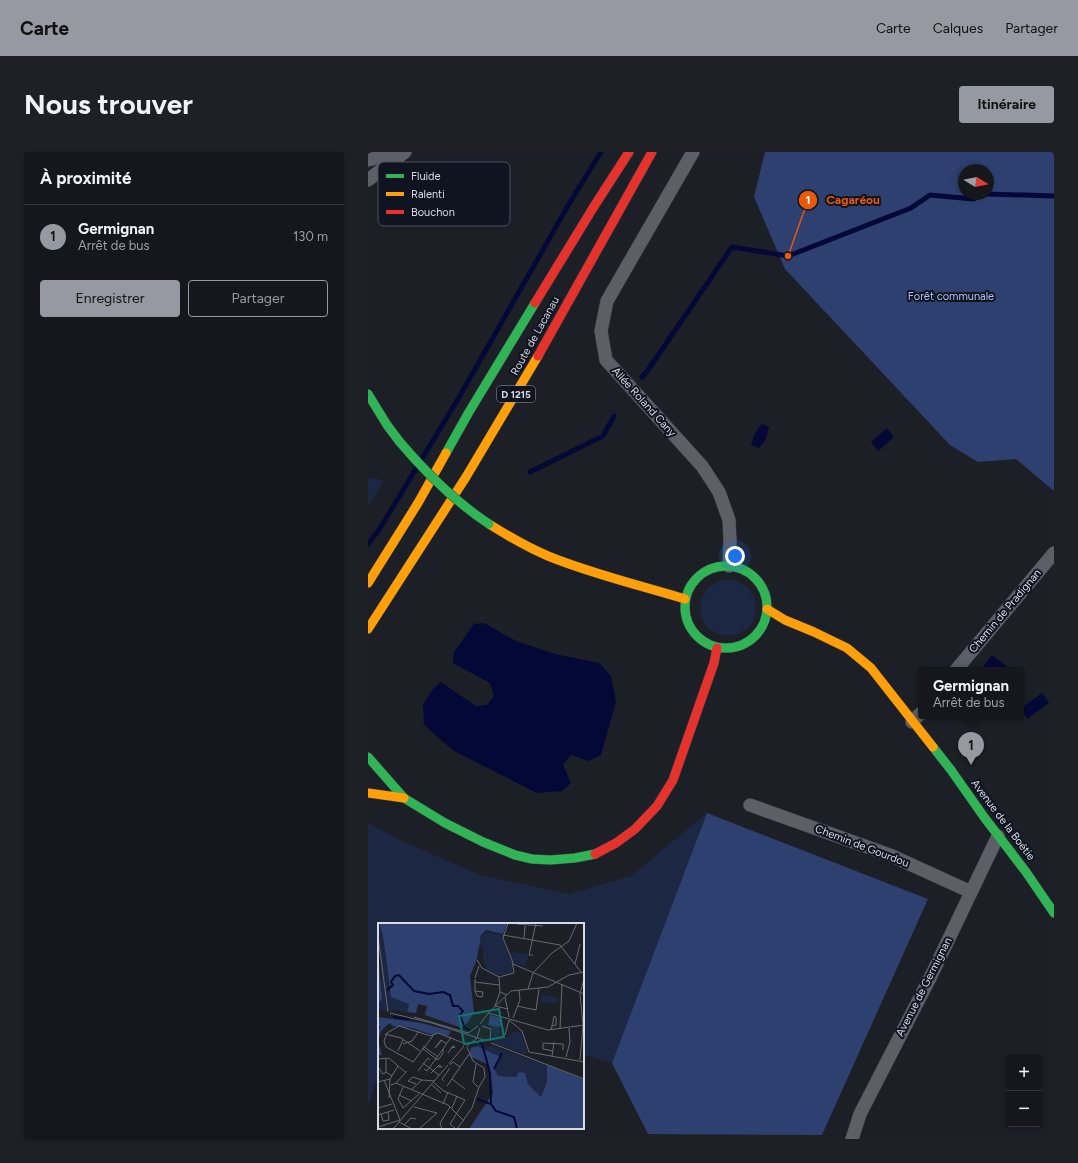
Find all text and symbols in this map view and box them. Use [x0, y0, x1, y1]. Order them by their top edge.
text: Carte [20, 17, 69, 40]
text: Carte [876, 20, 911, 37]
text: Calques [933, 20, 983, 37]
text: Partager [1005, 20, 1058, 37]
button: Itinéraire [959, 86, 1054, 123]
text: Nous trouver [24, 87, 193, 121]
legend [378, 162, 510, 226]
north arrow [958, 164, 994, 200]
text: À proximité [40, 168, 131, 188]
text: Fluide [411, 170, 441, 183]
text: Ralenti [411, 188, 445, 201]
callout: Cagaréou [798, 188, 887, 212]
text: 1 [805, 193, 811, 207]
text: Cagaréou [826, 193, 880, 207]
text: Bouchon [411, 206, 455, 219]
text: Germignan [78, 220, 154, 238]
text: 1 [50, 229, 56, 244]
text: 130 m [293, 229, 328, 244]
text: Arrêt de bus [78, 238, 150, 253]
button: Enregistrer [40, 280, 180, 317]
button: Partager [188, 280, 328, 317]
park label: Forêt communale [908, 290, 994, 303]
street label: Route de Lacanau [508, 294, 562, 378]
street label: Allée Roland Cany [609, 365, 679, 440]
road number: D 1215 [497, 386, 535, 402]
your location [725, 546, 745, 566]
street label: Chemin de Pradignan [966, 567, 1044, 655]
popup [918, 667, 1024, 719]
text: Germignan [933, 677, 1009, 695]
text: Arrêt de bus [933, 695, 1005, 710]
pin: 1 [958, 732, 984, 765]
street label: Avenue de la Boétie [968, 777, 1038, 863]
street label: Chemin de Gourdou [813, 822, 911, 870]
inset map [378, 923, 584, 1129]
street label: Avenue de Germignan [893, 935, 955, 1039]
map controls [1006, 1055, 1042, 1127]
button: + [1006, 1055, 1042, 1091]
button: − [1006, 1091, 1042, 1127]

